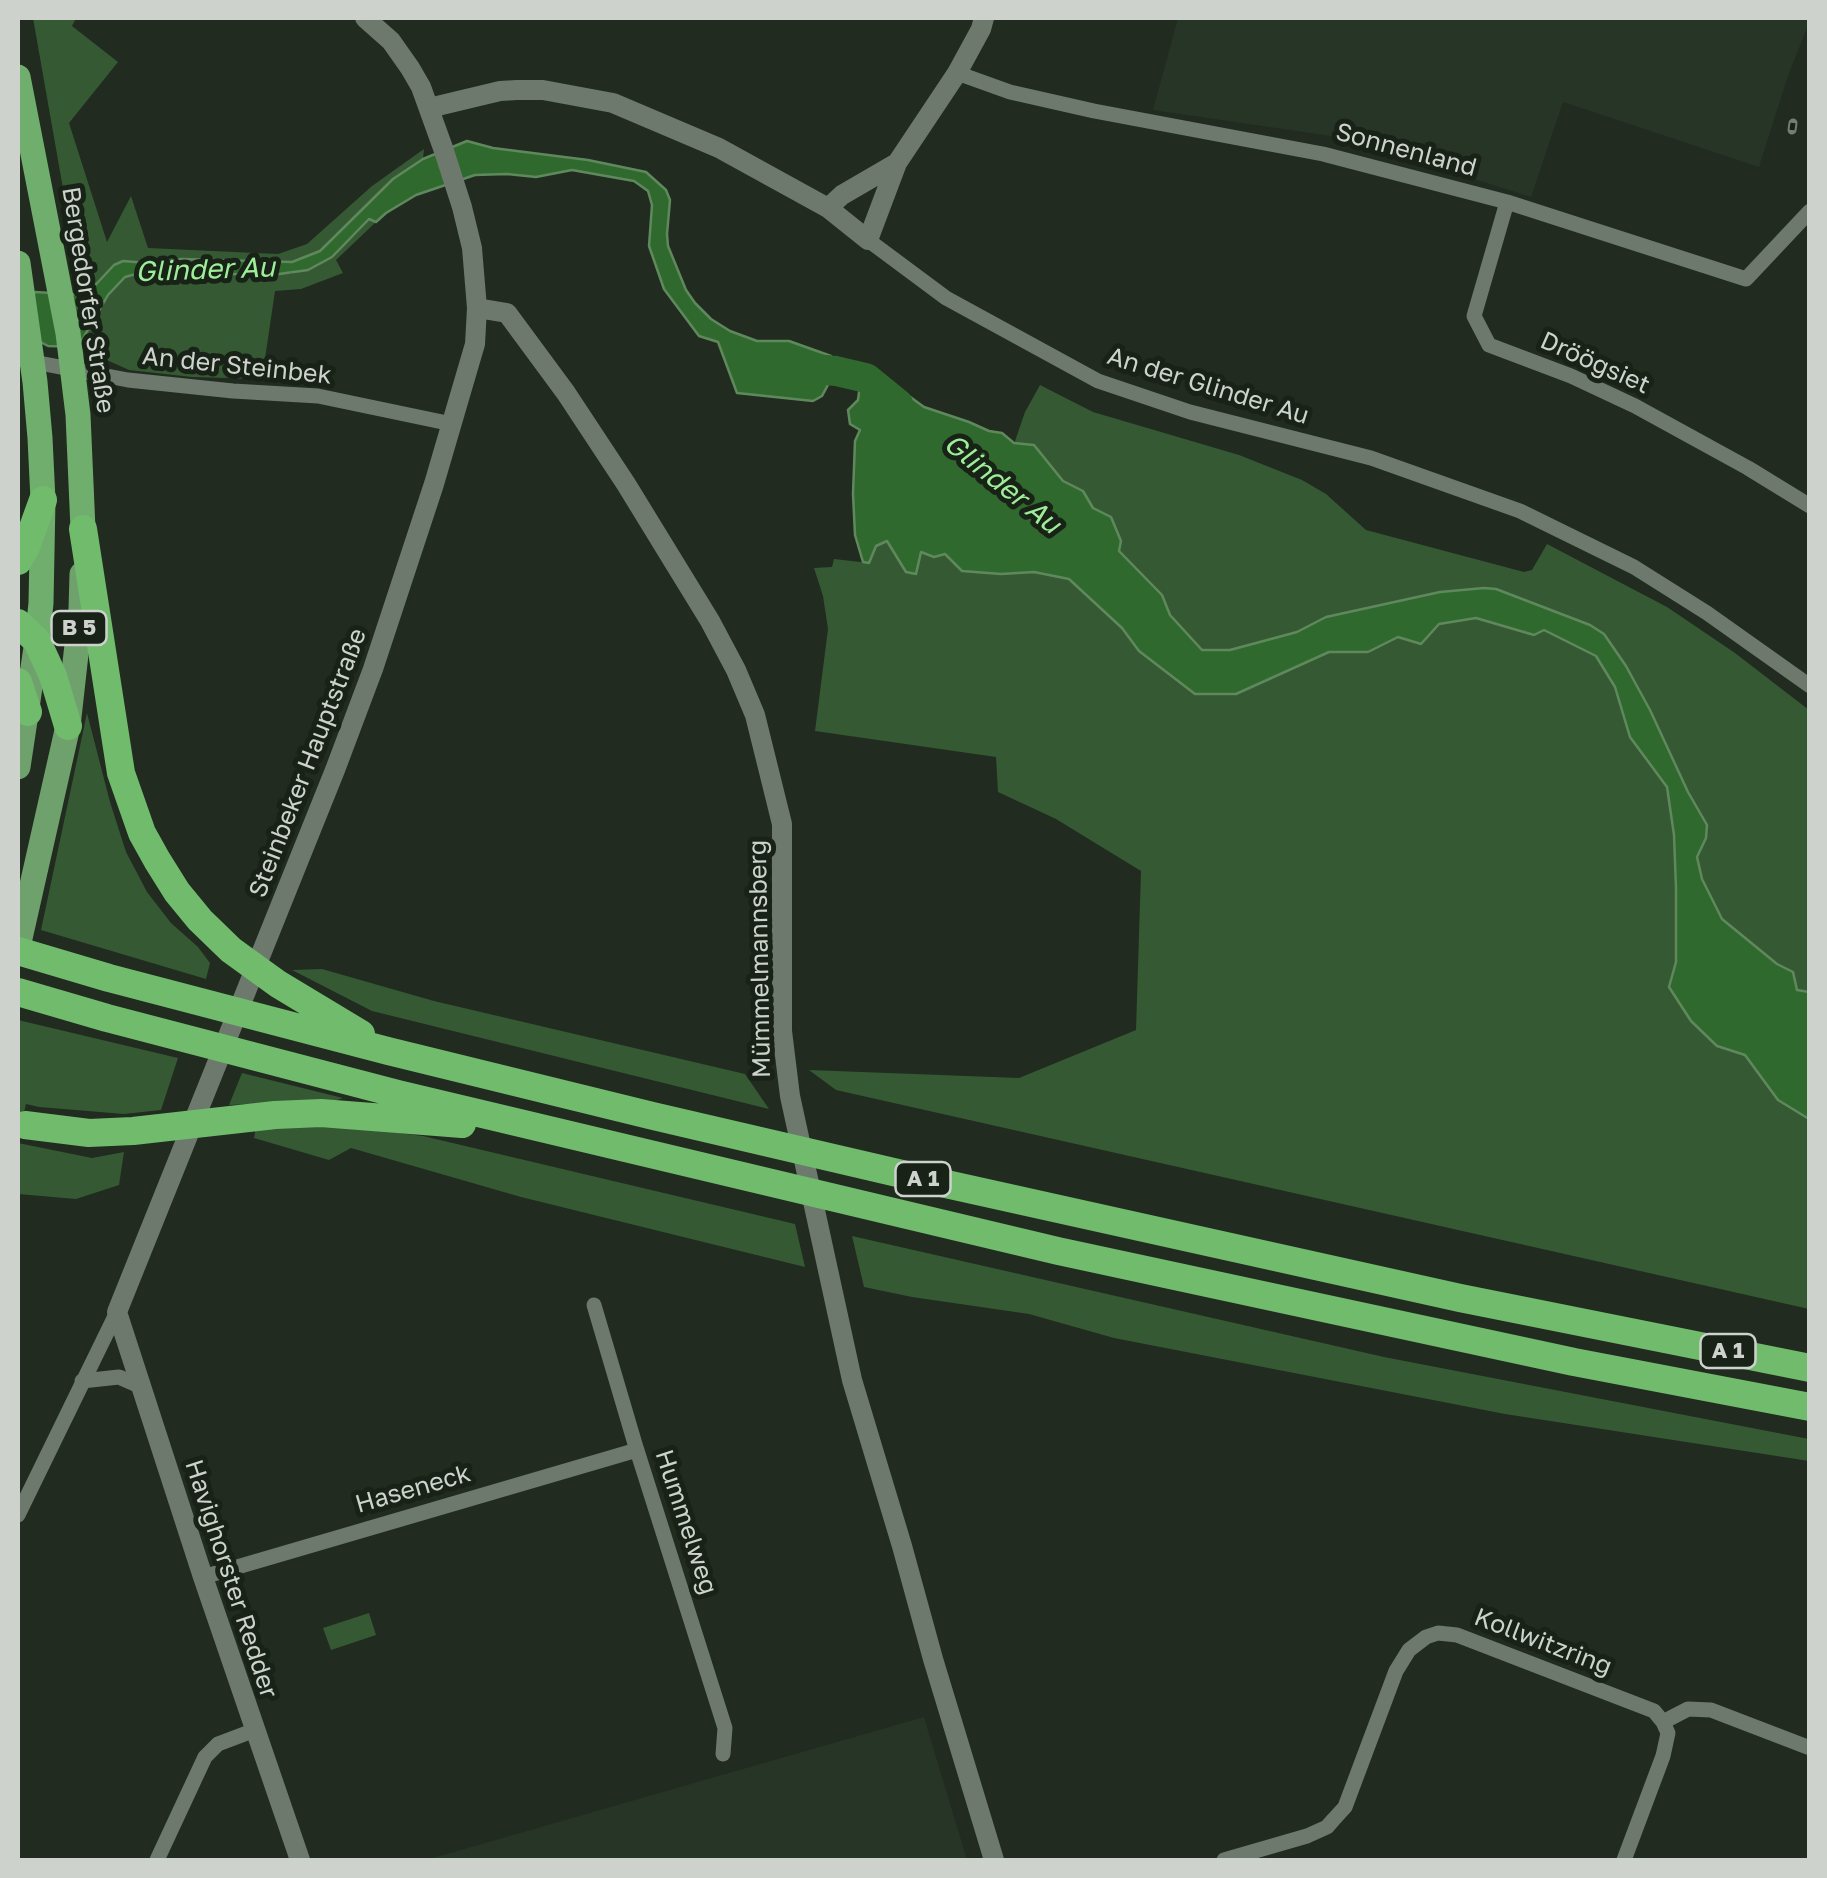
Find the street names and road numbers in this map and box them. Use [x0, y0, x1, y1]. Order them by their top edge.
street label: Sonnenland [1332, 117, 1480, 183]
street label: Bergedorfer Straße [55, 185, 121, 415]
street label: Dröögsiet [1536, 326, 1654, 400]
street label: An der Steinbek [141, 341, 333, 391]
street label: An der Glinder Au [1104, 341, 1312, 431]
road number: B 5 [52, 611, 106, 645]
street label: Steinbeker Hauptstraße [243, 624, 373, 902]
street label: Mümmelmannsberg [743, 840, 777, 1078]
road number: A 1 [896, 1162, 950, 1196]
road number: A 1 [1700, 1334, 1756, 1368]
street label: Hummelweg [648, 1446, 724, 1598]
street label: Havighorster Redder [178, 1456, 284, 1702]
street label: Haseneck [352, 1458, 474, 1520]
street label: Kollwitzring [1470, 1602, 1616, 1682]

